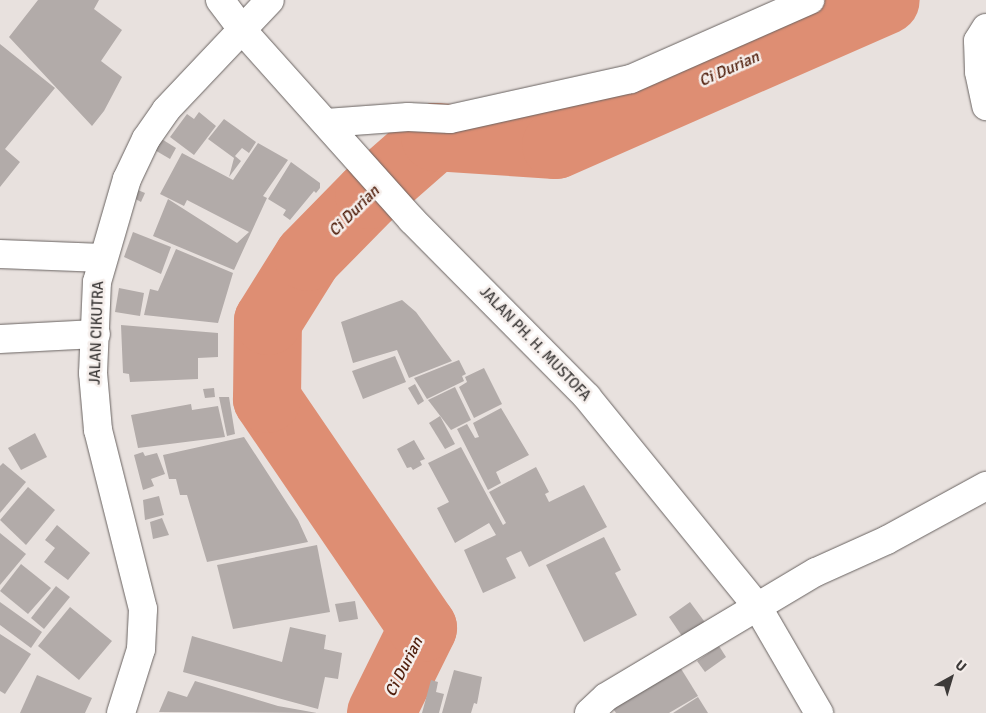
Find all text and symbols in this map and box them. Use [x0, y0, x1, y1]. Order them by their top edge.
water label: Ci Durian [696, 47, 762, 91]
water label: Ci Durian [325, 182, 383, 240]
street label: JALAN CIKUTRA [86, 281, 108, 385]
street label: JALAN PH. H. MUSTOFA [476, 283, 594, 405]
water label: Ci Durian [381, 634, 427, 700]
north arrow [926, 653, 976, 703]
text: U [952, 656, 970, 676]

